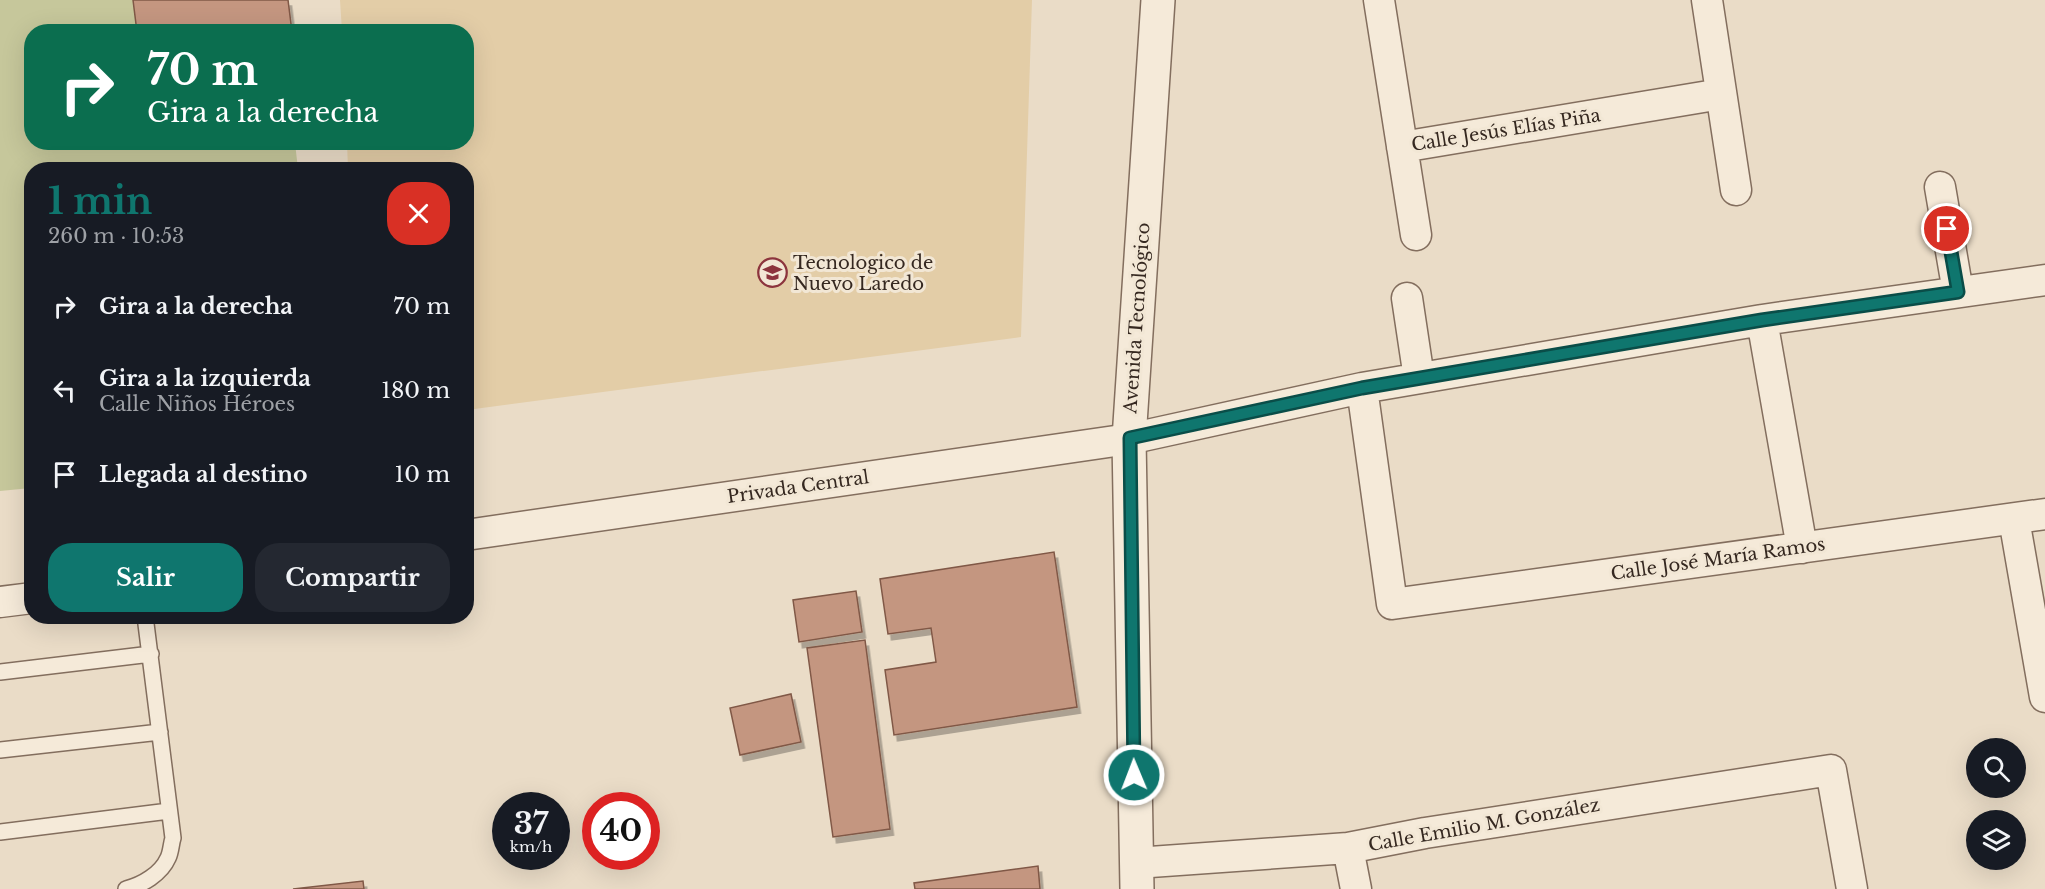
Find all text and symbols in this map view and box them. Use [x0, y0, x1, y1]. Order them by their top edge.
text: 70 m [147, 44, 258, 96]
icon: right [48, 48, 126, 126]
text: Gira a la derecha [147, 96, 378, 129]
street label: Calle Jesús Elías Piña [1410, 104, 1602, 156]
text: 1 min [48, 179, 152, 224]
button: close [387, 182, 450, 245]
pin [1921, 203, 1972, 254]
icon: arrive [1930, 212, 1963, 245]
street label: Avenida Tecnológico [1119, 222, 1155, 415]
text: 260 m · 10:53 [48, 224, 184, 248]
place label: Tecnologico de Nuevo Laredo [793, 252, 933, 295]
school or university icon: Tecnologico de Nuevo Laredo [756, 257, 788, 289]
icon: right [48, 290, 81, 323]
text: Gira a la derecha [99, 293, 293, 320]
text: 70 m [393, 293, 450, 320]
text: Gira a la izquierda [99, 365, 311, 392]
icon: left [48, 374, 81, 407]
text: 180 m [381, 377, 450, 404]
text: Calle Niños Héroes [99, 392, 295, 416]
icon: arrive [48, 458, 81, 491]
text: Llegada al destino [99, 461, 308, 488]
text: 10 m [395, 461, 450, 488]
street label: Privada Central [726, 466, 871, 508]
street label: Calle José María Ramos [1609, 533, 1827, 585]
button: Salir [48, 543, 243, 612]
button: Compartir [255, 543, 450, 612]
map controls [1966, 738, 2026, 870]
button: search [1966, 738, 2026, 798]
position arrow [1102, 743, 1166, 807]
speed limit sign: 40 [582, 792, 660, 870]
street label: Calle Emilio M. González [1367, 794, 1601, 856]
text: 37 [514, 805, 548, 842]
button: layers [1966, 810, 2026, 870]
text: km/h [510, 837, 552, 856]

